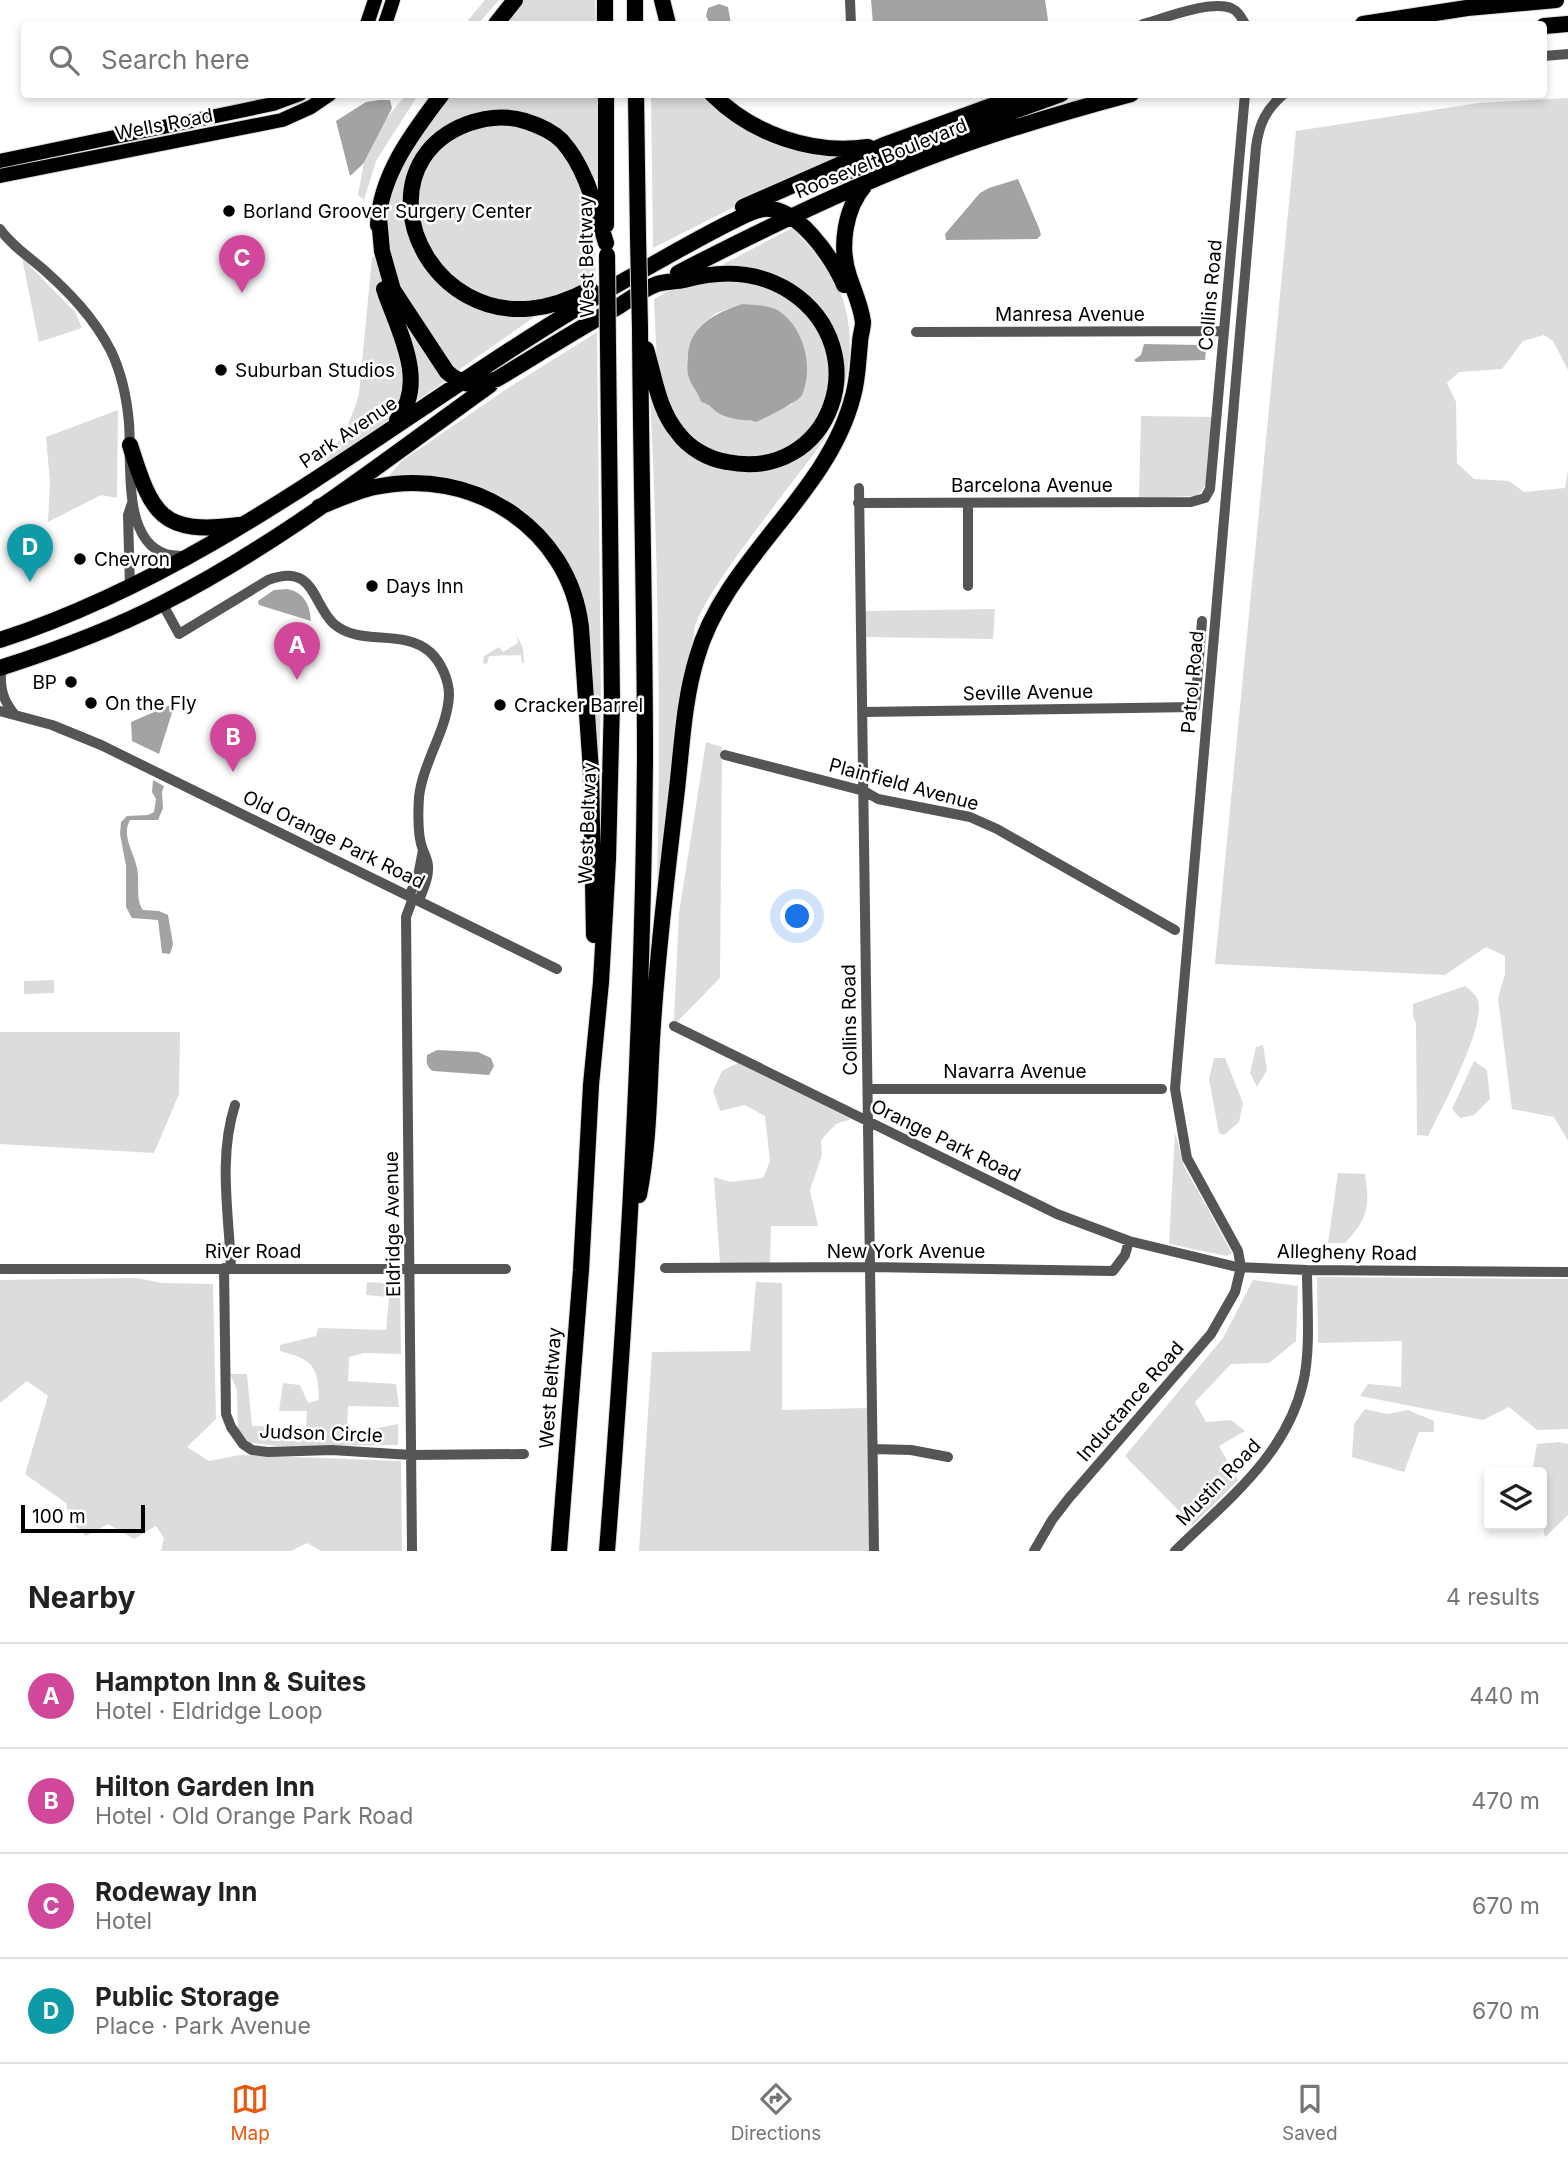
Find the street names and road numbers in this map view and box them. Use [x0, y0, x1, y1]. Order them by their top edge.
street label: Wells Road [113, 104, 215, 145]
street label: Roosevelt Boulevard [792, 113, 971, 203]
street label: West Beltway [574, 196, 599, 318]
street label: Collins Road [1194, 238, 1227, 352]
street label: Manresa Avenue [995, 303, 1145, 326]
street label: Park Avenue [295, 391, 401, 473]
street label: Barcelona Avenue [951, 474, 1113, 497]
street label: Patrol Road [1177, 630, 1208, 734]
street label: Seville Avenue [963, 680, 1093, 705]
street label: Plainfield Avenue [826, 753, 981, 816]
street label: West Beltway [574, 761, 601, 884]
street label: Old Orange Park Road [239, 785, 429, 894]
street label: Collins Road [837, 964, 862, 1076]
street label: Navarra Avenue [943, 1060, 1087, 1083]
street label: Orange Park Road [867, 1094, 1024, 1187]
street label: Eldridge Avenue [380, 1151, 405, 1297]
street label: River Road [205, 1240, 301, 1263]
street label: New York Avenue [827, 1240, 985, 1263]
street label: Allegheny Road [1277, 1240, 1417, 1265]
street label: West Beltway [535, 1326, 566, 1450]
street label: Inductance Road [1072, 1337, 1189, 1466]
street label: Judson Circle [259, 1420, 383, 1447]
street label: Mustin Road [1171, 1434, 1265, 1530]

